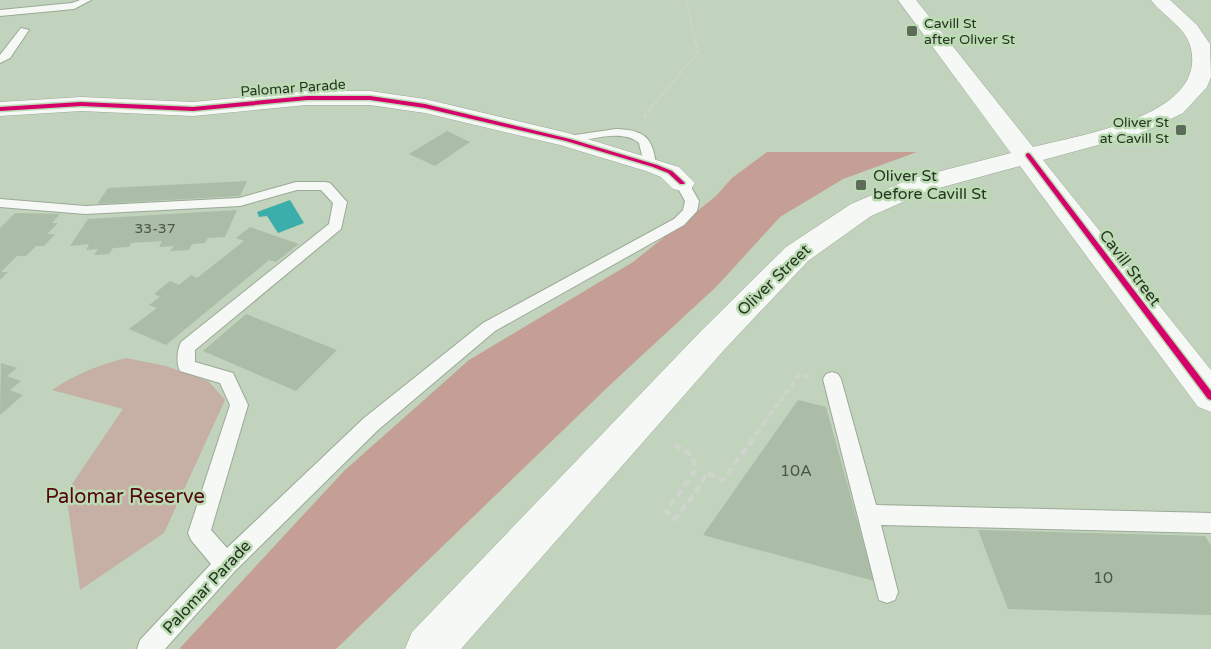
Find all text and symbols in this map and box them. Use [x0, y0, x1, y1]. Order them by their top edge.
place label: Cavill St after Oliver St [924, 15, 1016, 48]
marker: Cavill St after Oliver St [905, 24, 919, 38]
street label: Palomar Parade [240, 76, 346, 100]
place label: Oliver St at Cavill St [1100, 114, 1170, 147]
marker: Oliver St at Cavill St [1174, 123, 1188, 137]
place label: Oliver St before Cavill St [873, 166, 987, 204]
marker: Oliver St before Cavill St [854, 178, 868, 192]
house number: 33-37 [135, 220, 175, 237]
street label: Cavill Street [1095, 226, 1165, 310]
street label: Oliver Street [733, 240, 815, 320]
house number: 10A [780, 461, 812, 481]
park label: Palomar Reserve [45, 485, 205, 509]
street label: Palomar Parade [159, 536, 255, 638]
house number: 10 [1093, 568, 1113, 588]

